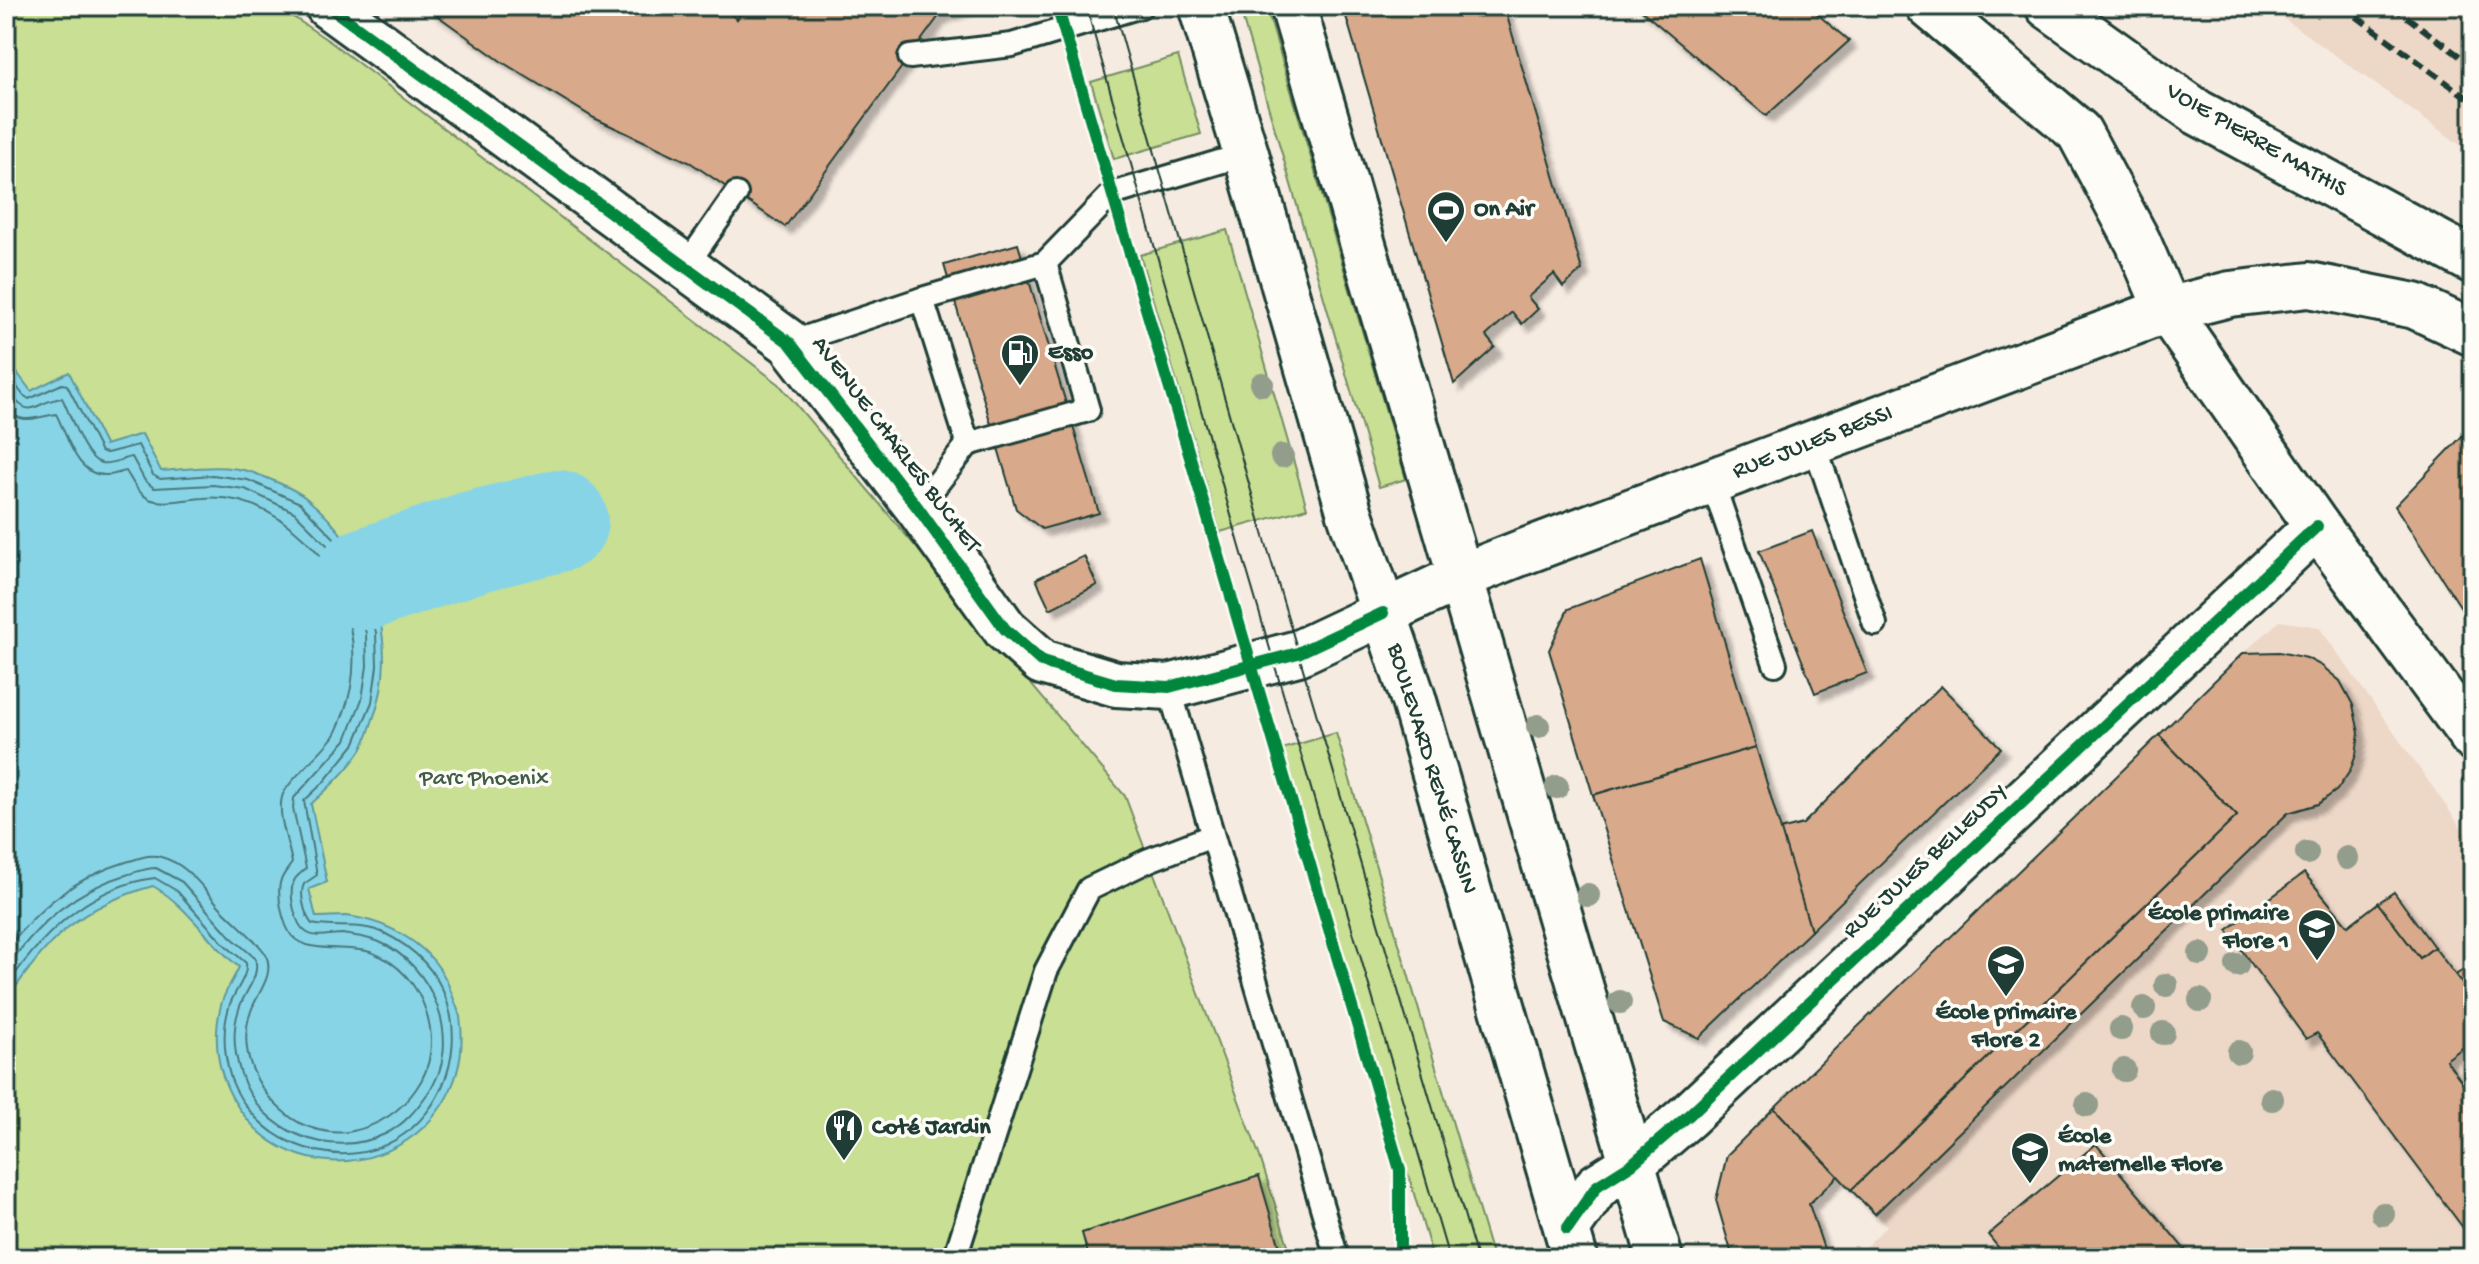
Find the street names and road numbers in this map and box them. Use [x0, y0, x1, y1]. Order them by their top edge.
street label: VOIE PIERRE MATHIS [2159, 77, 2353, 205]
street label: AVENUE CHARLES BUCHET [804, 331, 987, 560]
street label: RUE JULES BESSI [1729, 399, 1897, 487]
street label: BOULEVARD RENÉ CASSIN [1379, 639, 1483, 898]
street label: RUE JULES BELLEUDY [1838, 778, 2014, 946]

